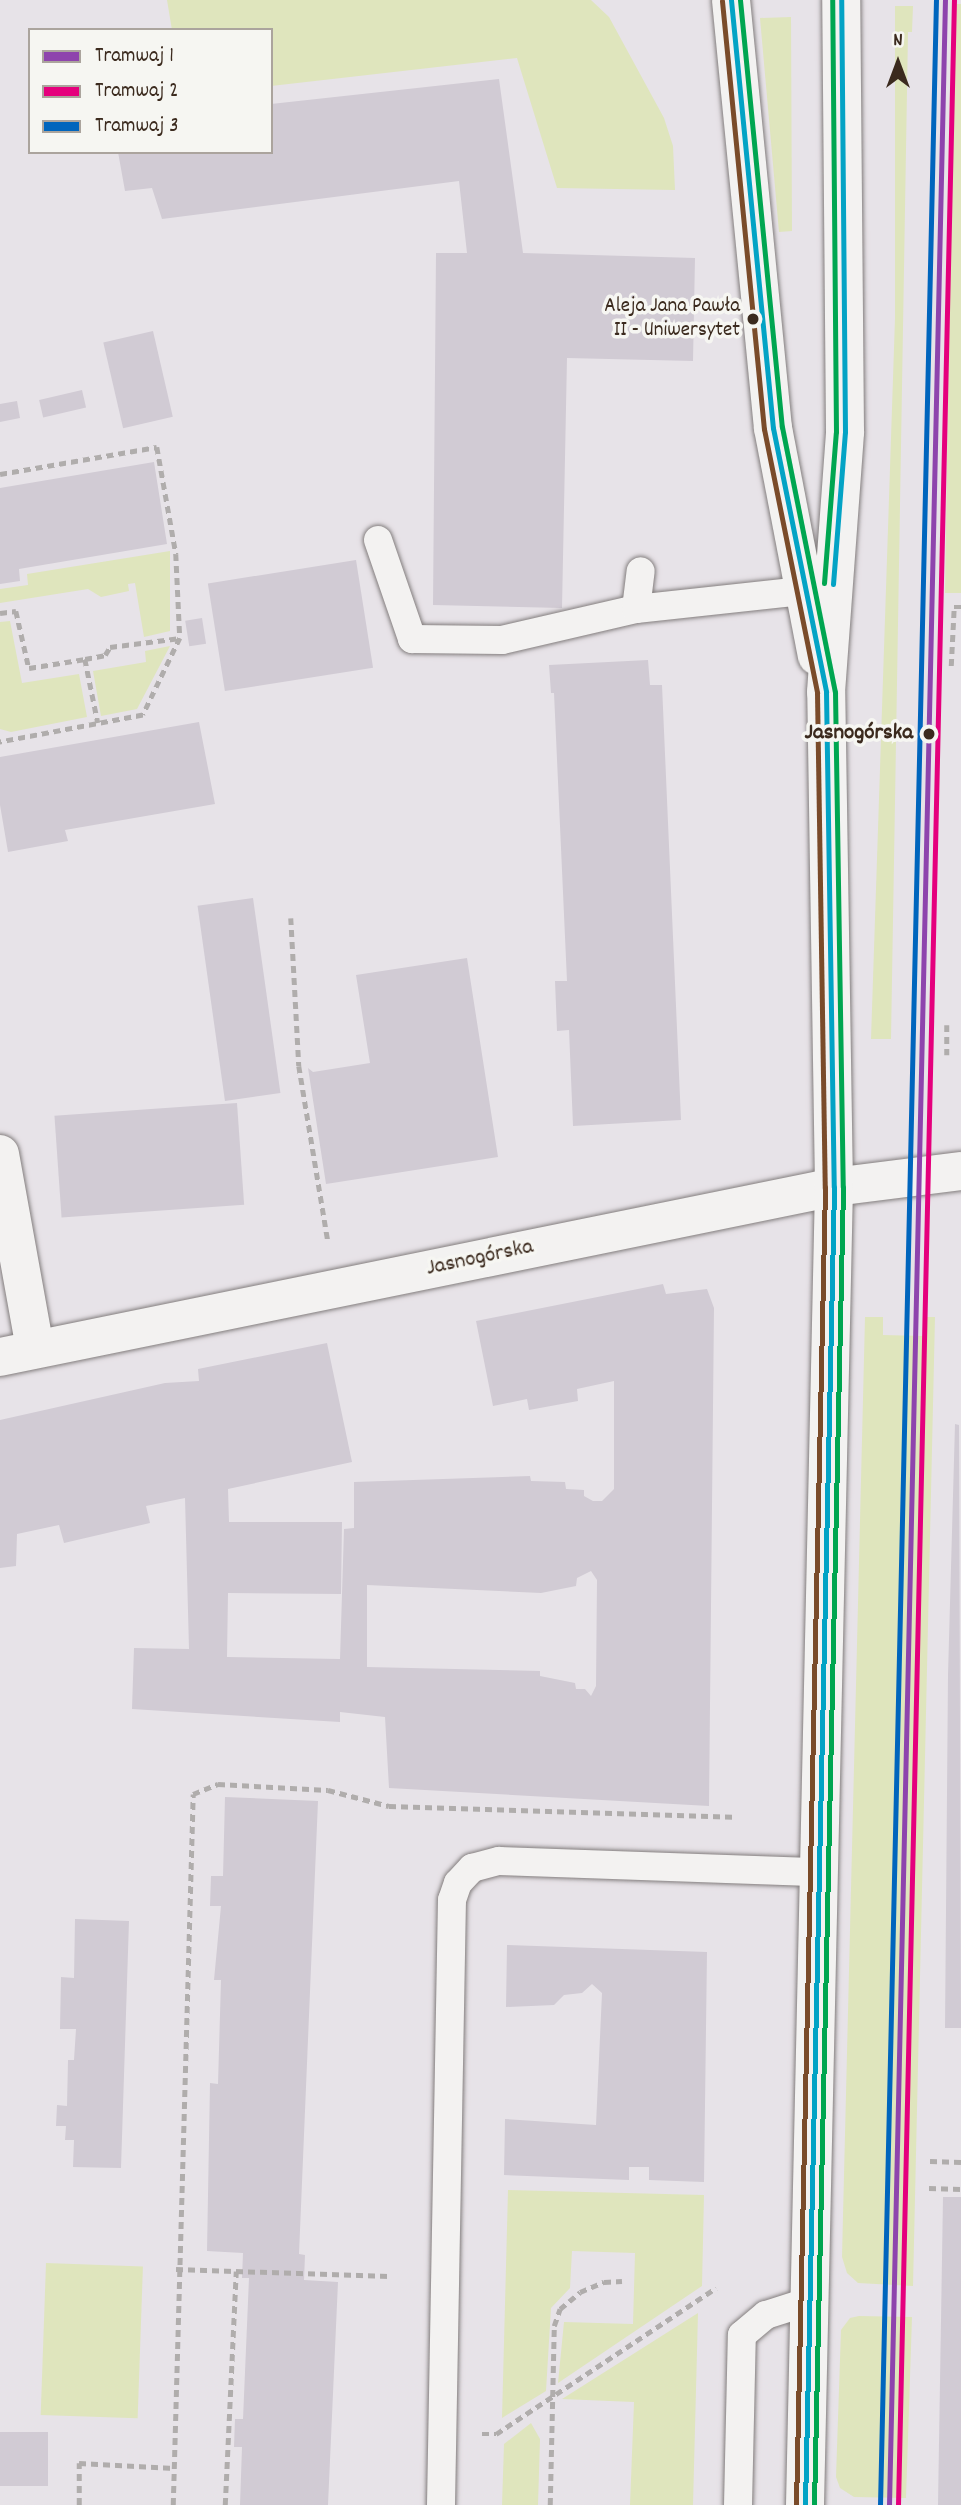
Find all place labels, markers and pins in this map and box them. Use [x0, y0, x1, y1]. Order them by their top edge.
place label: Aleja Jana Pawła II - Uniwersytet [604, 294, 740, 344]
marker: Aleja Jana Pawła II - Uniwersytet [746, 312, 760, 326]
place label: Jasnogórska [805, 720, 913, 748]
marker: Jasnogórska [919, 724, 939, 744]

